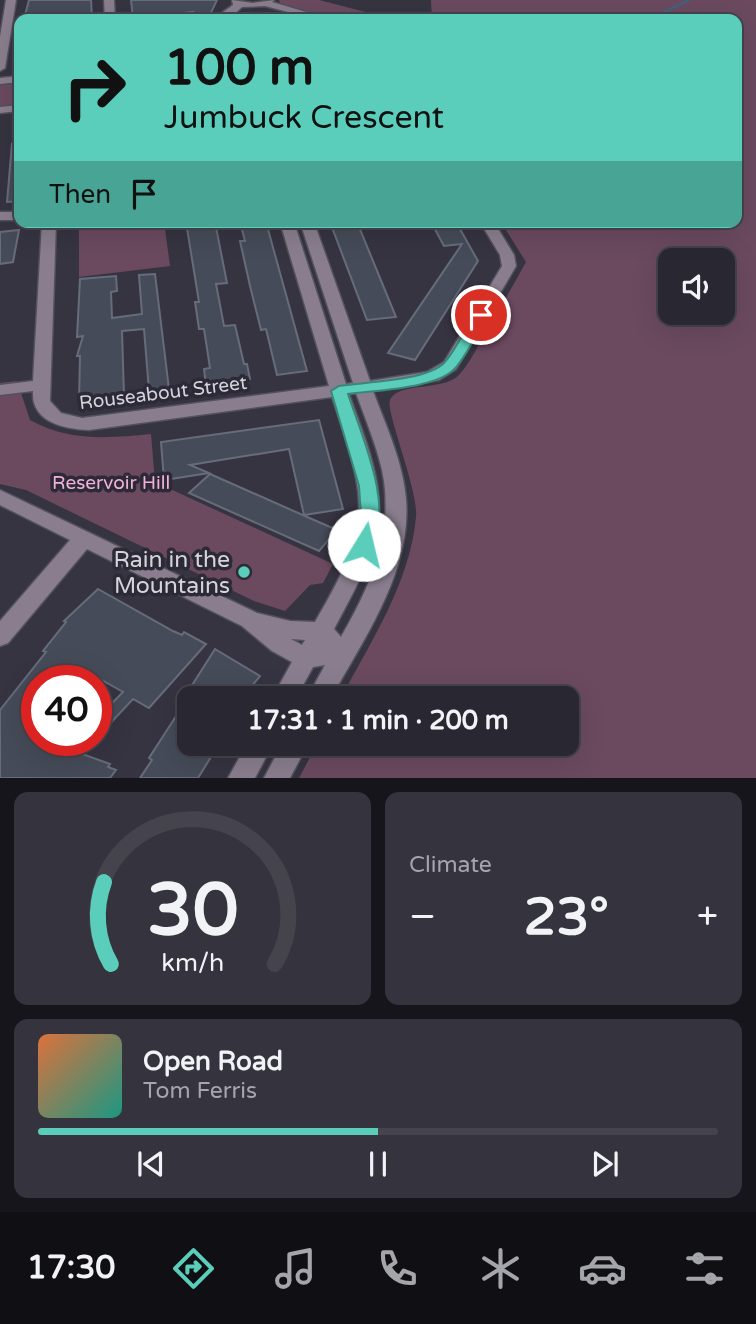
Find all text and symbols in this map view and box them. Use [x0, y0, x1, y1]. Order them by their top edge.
text: 100 m [164, 39, 314, 98]
icon: right [49, 42, 140, 133]
text: Jumbuck Crescent [164, 99, 444, 137]
icon: arrive [125, 175, 163, 213]
text: Then [49, 179, 111, 210]
map controls [658, 248, 735, 325]
button: sound [658, 248, 735, 325]
pin [451, 285, 511, 345]
icon: arrive [462, 296, 500, 334]
street label: Rouseabout Street [78, 372, 248, 414]
park label: Reservoir Hill [52, 472, 170, 494]
position arrow [327, 508, 401, 582]
place label: Rain in the Mountains [113, 546, 230, 600]
marker: Rain in the Mountains [236, 564, 252, 580]
speed limit sign: 40 [21, 665, 112, 756]
text: 17:31 · 1 min · 200 m [247, 705, 509, 736]
text: Climate [409, 851, 492, 879]
text: 30 [147, 868, 238, 956]
text: 23° [524, 886, 609, 949]
text: − [409, 894, 436, 940]
text: + [697, 894, 718, 940]
text: km/h [161, 948, 224, 978]
text: Open Road [143, 1046, 283, 1077]
text: Tom Ferris [143, 1077, 257, 1105]
icon: previous [132, 1145, 170, 1183]
icon: pause [359, 1145, 397, 1183]
icon: next [586, 1145, 624, 1183]
icon: directions [169, 1244, 218, 1293]
icon: music [271, 1244, 320, 1293]
icon: phone [373, 1244, 422, 1293]
icon: climate [476, 1244, 525, 1293]
icon: car [578, 1244, 627, 1293]
icon: filters [680, 1244, 729, 1293]
text: 17:30 [27, 1249, 115, 1287]

